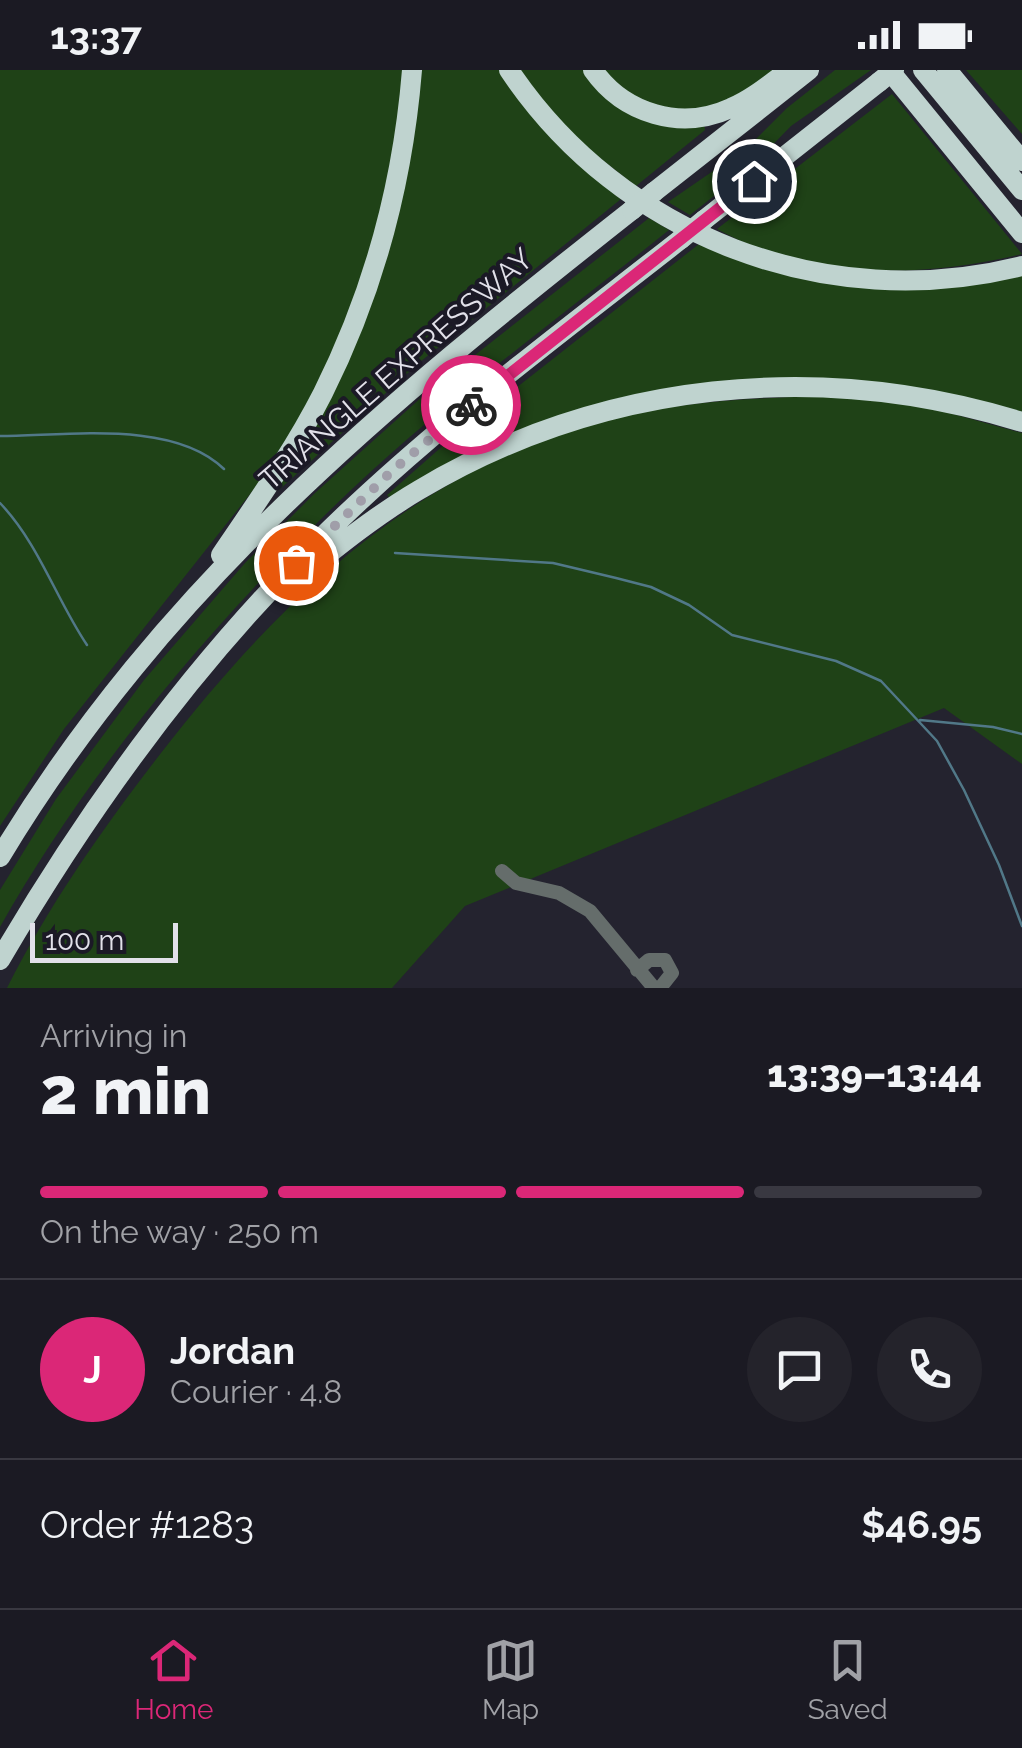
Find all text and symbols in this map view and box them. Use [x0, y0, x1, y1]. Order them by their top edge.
text: 13:37 [50, 13, 142, 58]
pin [712, 139, 797, 224]
icon: home [727, 154, 782, 209]
street label: TRIANGLE EXPRESSWAY [252, 241, 540, 497]
courier [421, 355, 521, 455]
icon: bike [444, 378, 499, 433]
pin [254, 521, 339, 606]
icon: bag [269, 536, 324, 591]
scale bar [30, 918, 178, 963]
text: 100 m [45, 924, 124, 957]
text: Arriving in [40, 1017, 187, 1054]
text: 13:39–13:44 [767, 1051, 982, 1096]
text: 2 min [40, 1053, 211, 1129]
text: On the way · 250 m [40, 1213, 319, 1250]
button: chat [747, 1317, 852, 1422]
button: phone [877, 1317, 982, 1422]
text: Jordan [170, 1328, 295, 1373]
text: J [83, 1347, 102, 1392]
text: Courier · 4.8 [170, 1373, 342, 1410]
text: Order #1283 [40, 1502, 254, 1547]
text: $46.95 [861, 1502, 982, 1547]
tab: Home [134, 1633, 214, 1726]
tab: Map [482, 1633, 539, 1726]
tab: Saved [808, 1633, 888, 1726]

